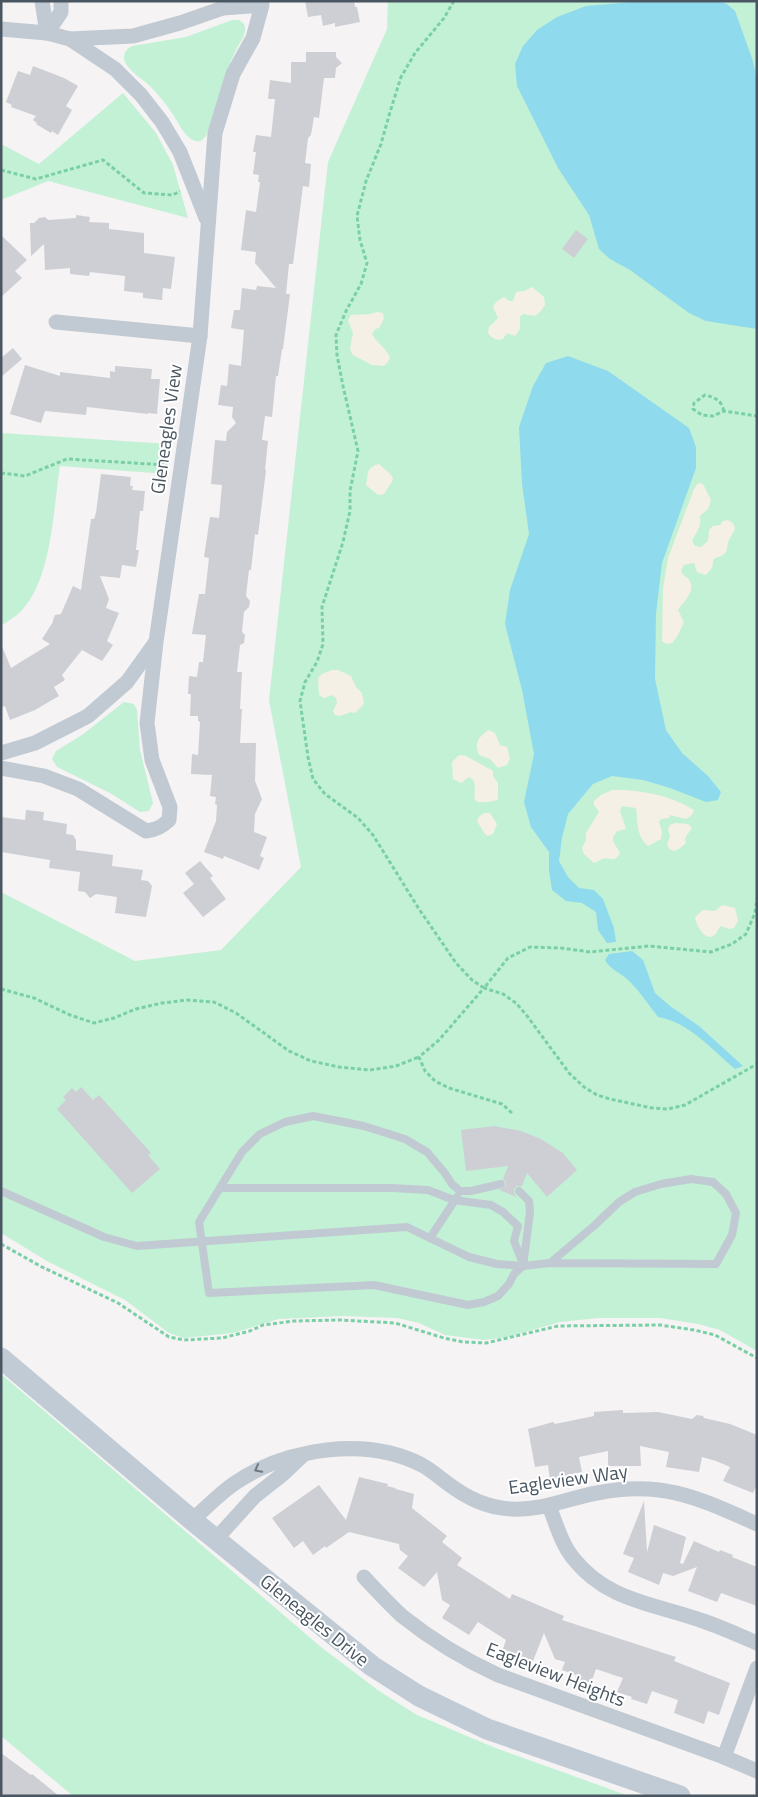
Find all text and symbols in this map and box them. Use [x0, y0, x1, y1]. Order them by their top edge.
street label: Gleneagles View [142, 362, 189, 496]
street label: Eagleview Way [506, 1456, 629, 1501]
one-way arrow [255, 1463, 264, 1473]
street label: Gleneagles Drive [254, 1566, 376, 1673]
street label: Eagleview Heights [482, 1634, 630, 1713]

